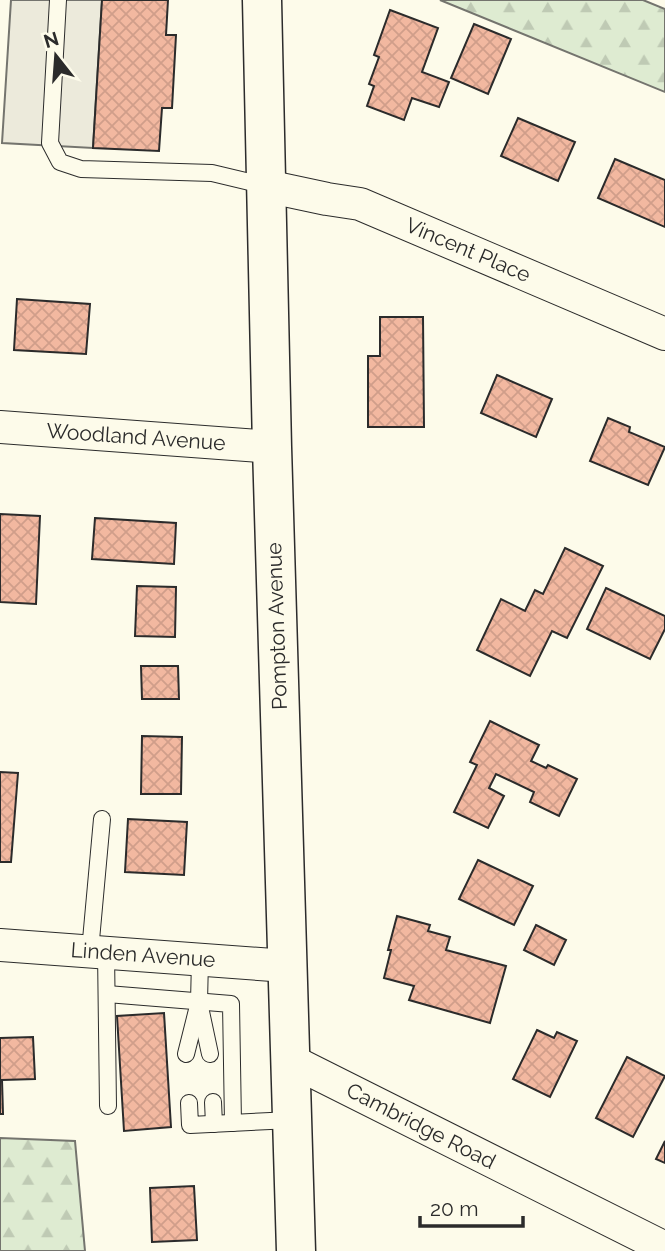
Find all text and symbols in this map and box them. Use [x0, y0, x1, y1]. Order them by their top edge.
north arrow [21, 21, 91, 91]
text: N [41, 27, 61, 52]
street label: Vincent Place [402, 212, 534, 287]
street label: Woodland Avenue [46, 418, 226, 455]
street label: Pompton Avenue [261, 542, 292, 710]
street label: Linden Avenue [70, 937, 216, 972]
street label: Cambridge Road [342, 1077, 500, 1174]
scale bar [420, 1184, 523, 1228]
text: 20 m [430, 1196, 478, 1221]

